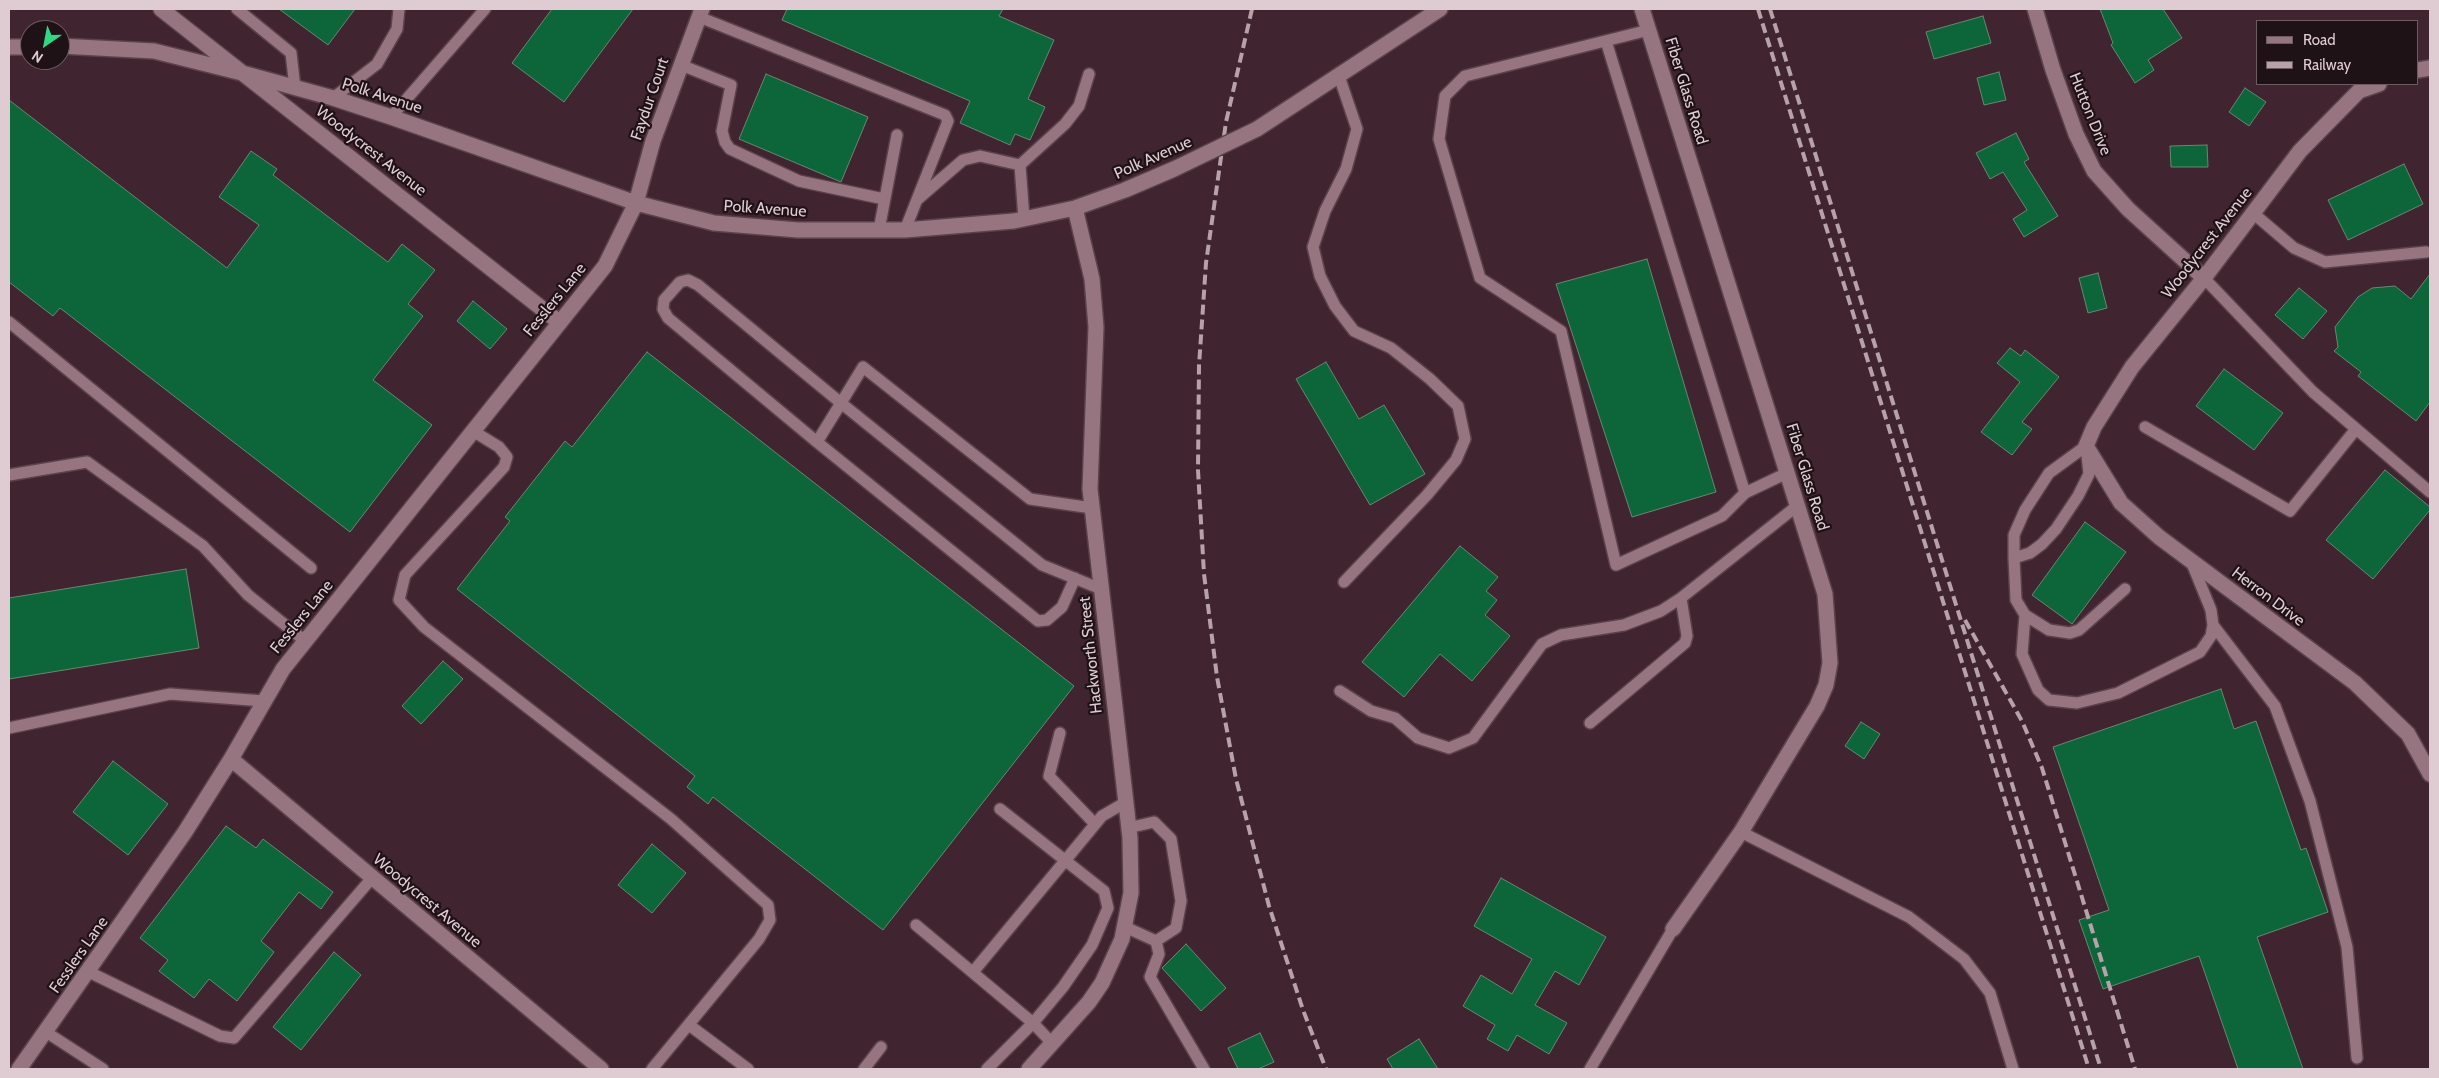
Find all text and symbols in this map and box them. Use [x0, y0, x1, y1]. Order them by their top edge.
north arrow [20, 20, 70, 70]
legend [2256, 20, 2419, 85]
text: Road [2303, 31, 2336, 49]
street label: Fiber Glass Road [1661, 35, 1711, 147]
text: N [28, 46, 46, 67]
street label: Faydur Court [627, 55, 673, 143]
text: Railway [2303, 56, 2351, 74]
street label: Hutton Drive [2065, 70, 2115, 158]
street label: Polk Avenue [340, 74, 424, 118]
street label: Woodycrest Avenue [312, 102, 430, 200]
street label: Polk Avenue [1111, 132, 1195, 184]
street label: Woodycrest Avenue [2158, 184, 2256, 302]
street label: Polk Avenue [723, 197, 807, 221]
street label: Fesslers Lane [520, 259, 590, 341]
street label: Fiber Glass Road [1782, 421, 1832, 533]
street label: Herron Drive [2228, 563, 2308, 631]
street label: Fesslers Lane [267, 576, 337, 658]
street label: Hackworth Street [1075, 596, 1107, 714]
street label: Woodycrest Avenue [369, 850, 485, 952]
street label: Fesslers Lane [46, 913, 112, 997]

